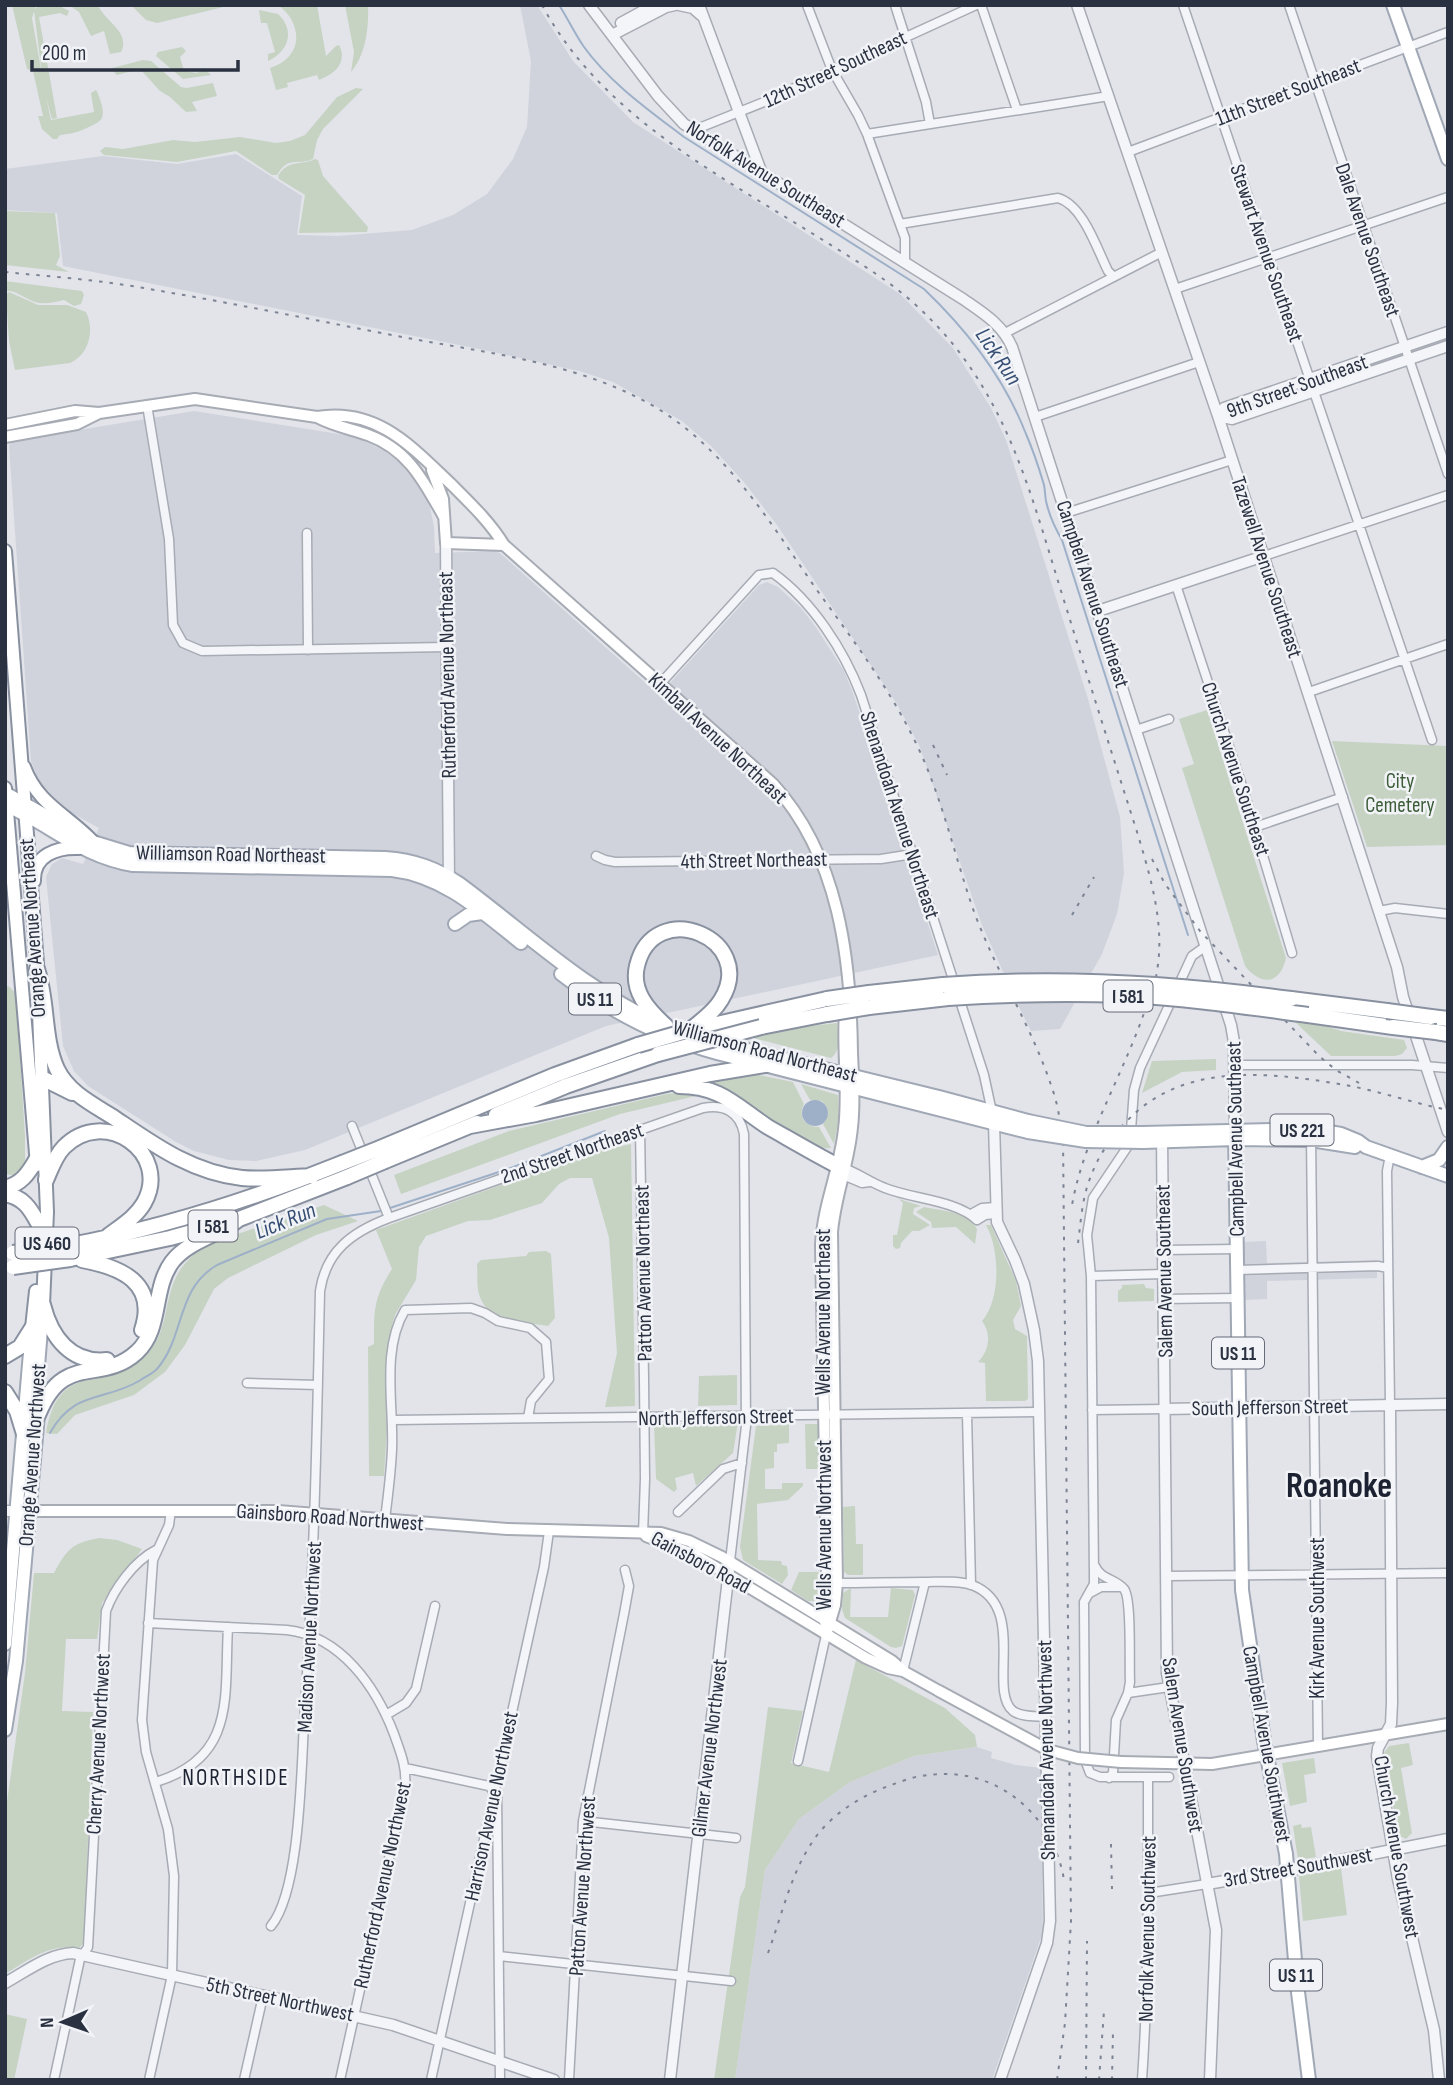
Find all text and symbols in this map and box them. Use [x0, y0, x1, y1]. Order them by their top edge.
street label: 12th Street Southeast [760, 25, 911, 114]
scale bar [32, 28, 238, 72]
text: 200 m [42, 41, 86, 66]
street label: 11th Street Southeast [1212, 53, 1364, 132]
street label: Norfolk Avenue Southeast [682, 116, 850, 233]
street label: Dale Avenue Southeast [1330, 160, 1406, 320]
street label: Stewart Avenue Southeast [1224, 161, 1309, 345]
water label: Lick Run [969, 323, 1028, 391]
street label: 9th Street Southeast [1223, 349, 1371, 424]
street label: Tazewell Avenue Southeast [1225, 473, 1308, 661]
street label: Campbell Avenue Southeast [1050, 497, 1135, 691]
street label: Rutherford Avenue Northeast [433, 571, 462, 779]
street label: Kimball Avenue Northeast [643, 667, 792, 809]
street label: Church Avenue Southeast [1196, 679, 1275, 859]
street label: Shenandoah Avenue Northeast [854, 708, 945, 922]
park label: City Cemetery [1365, 769, 1435, 818]
street label: Orange Avenue Northeast [14, 838, 51, 1018]
street label: Williamson Road Northeast [136, 840, 326, 869]
street label: 4th Street Northeast [680, 847, 828, 874]
road number: I 581 [1104, 980, 1152, 1012]
road number: US 11 [569, 984, 621, 1015]
street label: Williamson Road Northeast [670, 1015, 860, 1088]
street label: Campbell Avenue Southeast [1221, 1041, 1250, 1237]
road number: US 221 [1270, 1114, 1334, 1146]
street label: 2nd Street Northeast [498, 1117, 647, 1190]
street label: Patton Avenue Northeast [629, 1184, 658, 1361]
street label: Salem Avenue Southeast [1150, 1184, 1179, 1358]
water label: Lick Run [251, 1196, 320, 1246]
road number: I 581 [188, 1210, 238, 1242]
road number: US 460 [16, 1228, 78, 1259]
street label: Wells Avenue Northeast [811, 1229, 836, 1395]
road number: US 11 [1212, 1338, 1264, 1368]
street label: Orange Avenue Northwest [14, 1363, 51, 1547]
street label: South Jefferson Street [1191, 1394, 1349, 1421]
street label: North Jefferson Street [638, 1404, 794, 1431]
street label: Wells Avenue Northwest [812, 1440, 837, 1610]
district label: Roanoke [1286, 1465, 1392, 1508]
street label: Gainsboro Road Northwest [236, 1498, 424, 1537]
street label: Gainsboro Road [647, 1526, 755, 1599]
street label: Kirk Avenue Southwest [1305, 1537, 1330, 1699]
street label: Madison Avenue Northwest [292, 1541, 327, 1733]
street label: Shenandoah Avenue Northwest [1032, 1640, 1061, 1860]
street label: Campbell Avenue Southwest [1237, 1644, 1296, 1844]
street label: Cherry Avenue Northwest [81, 1653, 116, 1835]
street label: Salem Avenue Southwest [1156, 1656, 1209, 1834]
street label: Gilmer Avenue Northwest [686, 1657, 733, 1839]
street label: Harrison Avenue Northwest [459, 1709, 524, 1903]
street label: Church Avenue Southwest [1368, 1754, 1425, 1940]
district label: NORTHSIDE [182, 1764, 290, 1792]
street label: Rutherford Avenue Northwest [348, 1780, 417, 1991]
street label: Patton Avenue Northwest [564, 1795, 601, 1977]
street label: Norfolk Avenue Southwest [1133, 1836, 1162, 2022]
street label: 3rd Street Southwest [1222, 1842, 1374, 1893]
road number: US 11 [1270, 1960, 1322, 1991]
street label: 5th Street Northwest [204, 1972, 356, 2027]
north arrow [28, 1987, 98, 2057]
text: N [36, 2017, 59, 2028]

